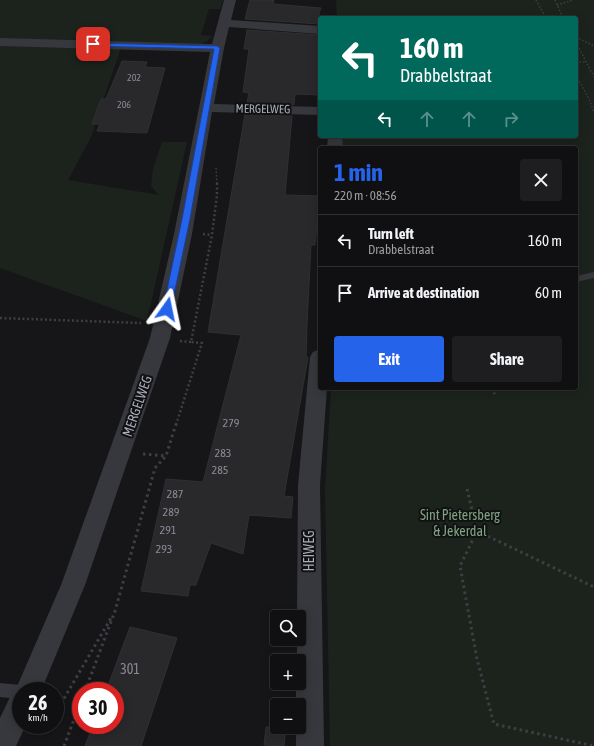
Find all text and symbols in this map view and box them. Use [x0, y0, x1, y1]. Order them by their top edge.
pin [76, 27, 110, 61]
icon: left [334, 32, 386, 84]
text: 160 m [400, 32, 463, 64]
icon: arrive [82, 33, 104, 55]
text: Drabbelstraat [400, 65, 492, 86]
house number: 202 [127, 72, 141, 83]
house number: 206 [117, 99, 131, 110]
street label: MERGELWEG [236, 102, 290, 116]
icon: left [374, 108, 396, 130]
icon: ahead [416, 108, 438, 130]
icon: ahead [458, 108, 480, 130]
icon: right [500, 108, 522, 130]
text: 1 min [334, 159, 383, 186]
button: close [520, 159, 562, 201]
text: 220 m · 08:56 [334, 188, 397, 203]
text: Turn left [368, 225, 414, 242]
icon: left [334, 230, 356, 252]
text: 160 m [528, 232, 562, 249]
text: Drabbelstraat [368, 242, 434, 257]
icon: arrive [334, 282, 356, 304]
text: Arrive at destination [368, 284, 479, 301]
text: 60 m [535, 284, 562, 301]
position arrow [146, 288, 188, 330]
button: Exit [334, 336, 444, 382]
button: Share [452, 336, 562, 382]
street label: MERGELWEG [119, 373, 155, 439]
house number: 279 [223, 416, 240, 430]
house number: 283 [215, 446, 231, 460]
house number: 285 [212, 463, 228, 477]
house number: 287 [167, 487, 184, 501]
house number: 289 [163, 505, 180, 519]
park label: Sint Pietersberg & Jekerdal [420, 507, 500, 539]
house number: 291 [160, 523, 177, 537]
street label: HEIWEG [301, 530, 317, 572]
house number: 293 [156, 542, 172, 556]
map controls [270, 610, 306, 734]
button: search [270, 610, 306, 646]
button: + [270, 654, 306, 690]
house number: 301 [120, 661, 140, 677]
speed limit sign: 30 [72, 682, 124, 734]
text: 26 [29, 691, 47, 714]
button: − [270, 698, 306, 734]
text: km/h [28, 712, 48, 723]

